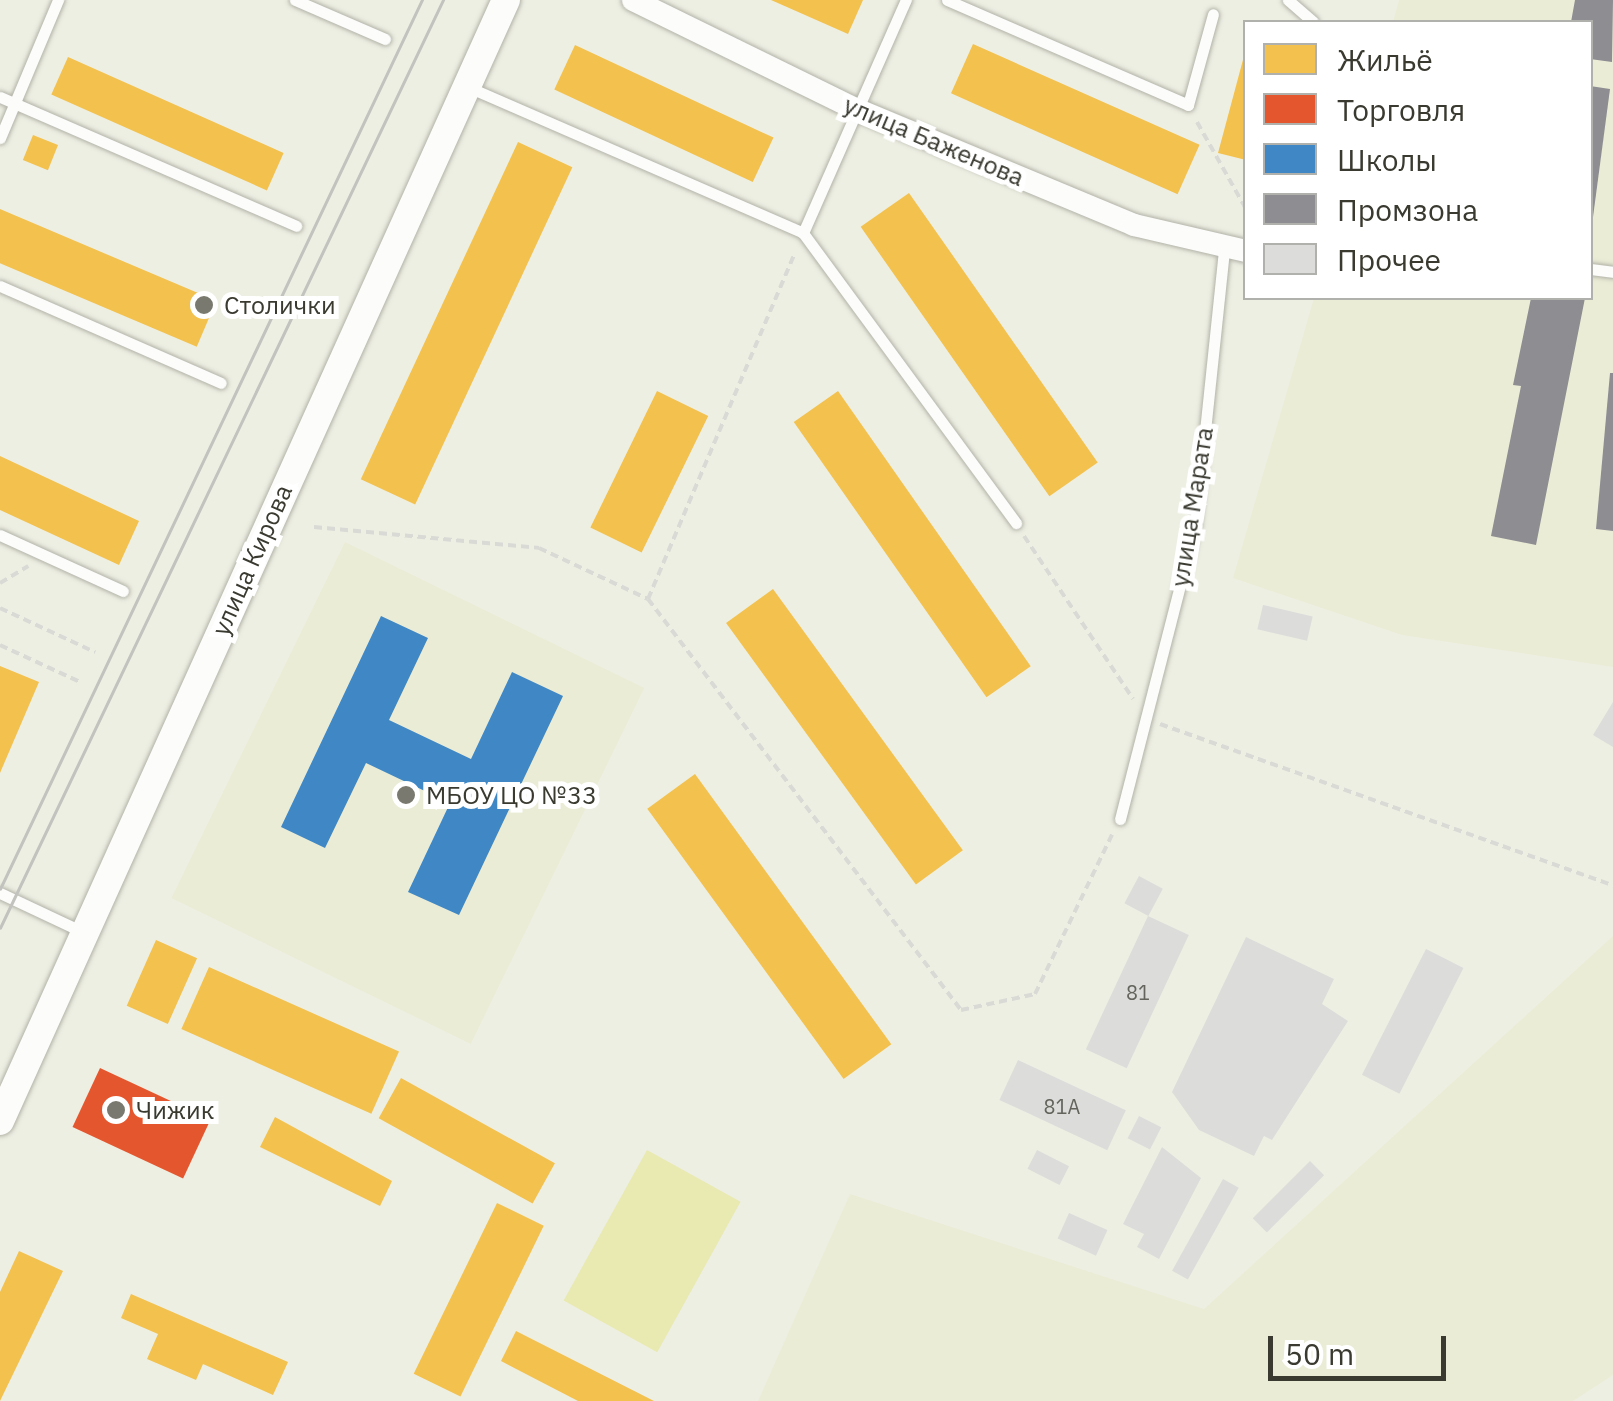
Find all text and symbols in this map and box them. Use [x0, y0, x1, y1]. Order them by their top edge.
legend [1243, 20, 1593, 300]
text: Жильё [1337, 40, 1433, 79]
street label: улица Баженова [839, 90, 1029, 192]
text: Торговля [1337, 90, 1465, 129]
text: Школы [1337, 140, 1437, 179]
text: Промзона [1337, 190, 1478, 229]
text: Прочее [1337, 240, 1441, 279]
place label: Столички [224, 290, 336, 320]
marker: Столички [193, 294, 215, 316]
street label: улица Марата [1165, 425, 1219, 589]
street label: улица Кирова [205, 480, 299, 640]
place label: МБОУ ЦО №33 [426, 780, 597, 810]
marker: МБОУ ЦО №33 [395, 784, 417, 806]
house number: 81 [1126, 980, 1150, 1004]
house number: 81А [1044, 1094, 1080, 1118]
place label: Чижик [136, 1095, 215, 1125]
marker: Чижик [105, 1099, 127, 1121]
scale bar [1273, 1316, 1450, 1378]
text: 50 m [1285, 1334, 1354, 1373]

